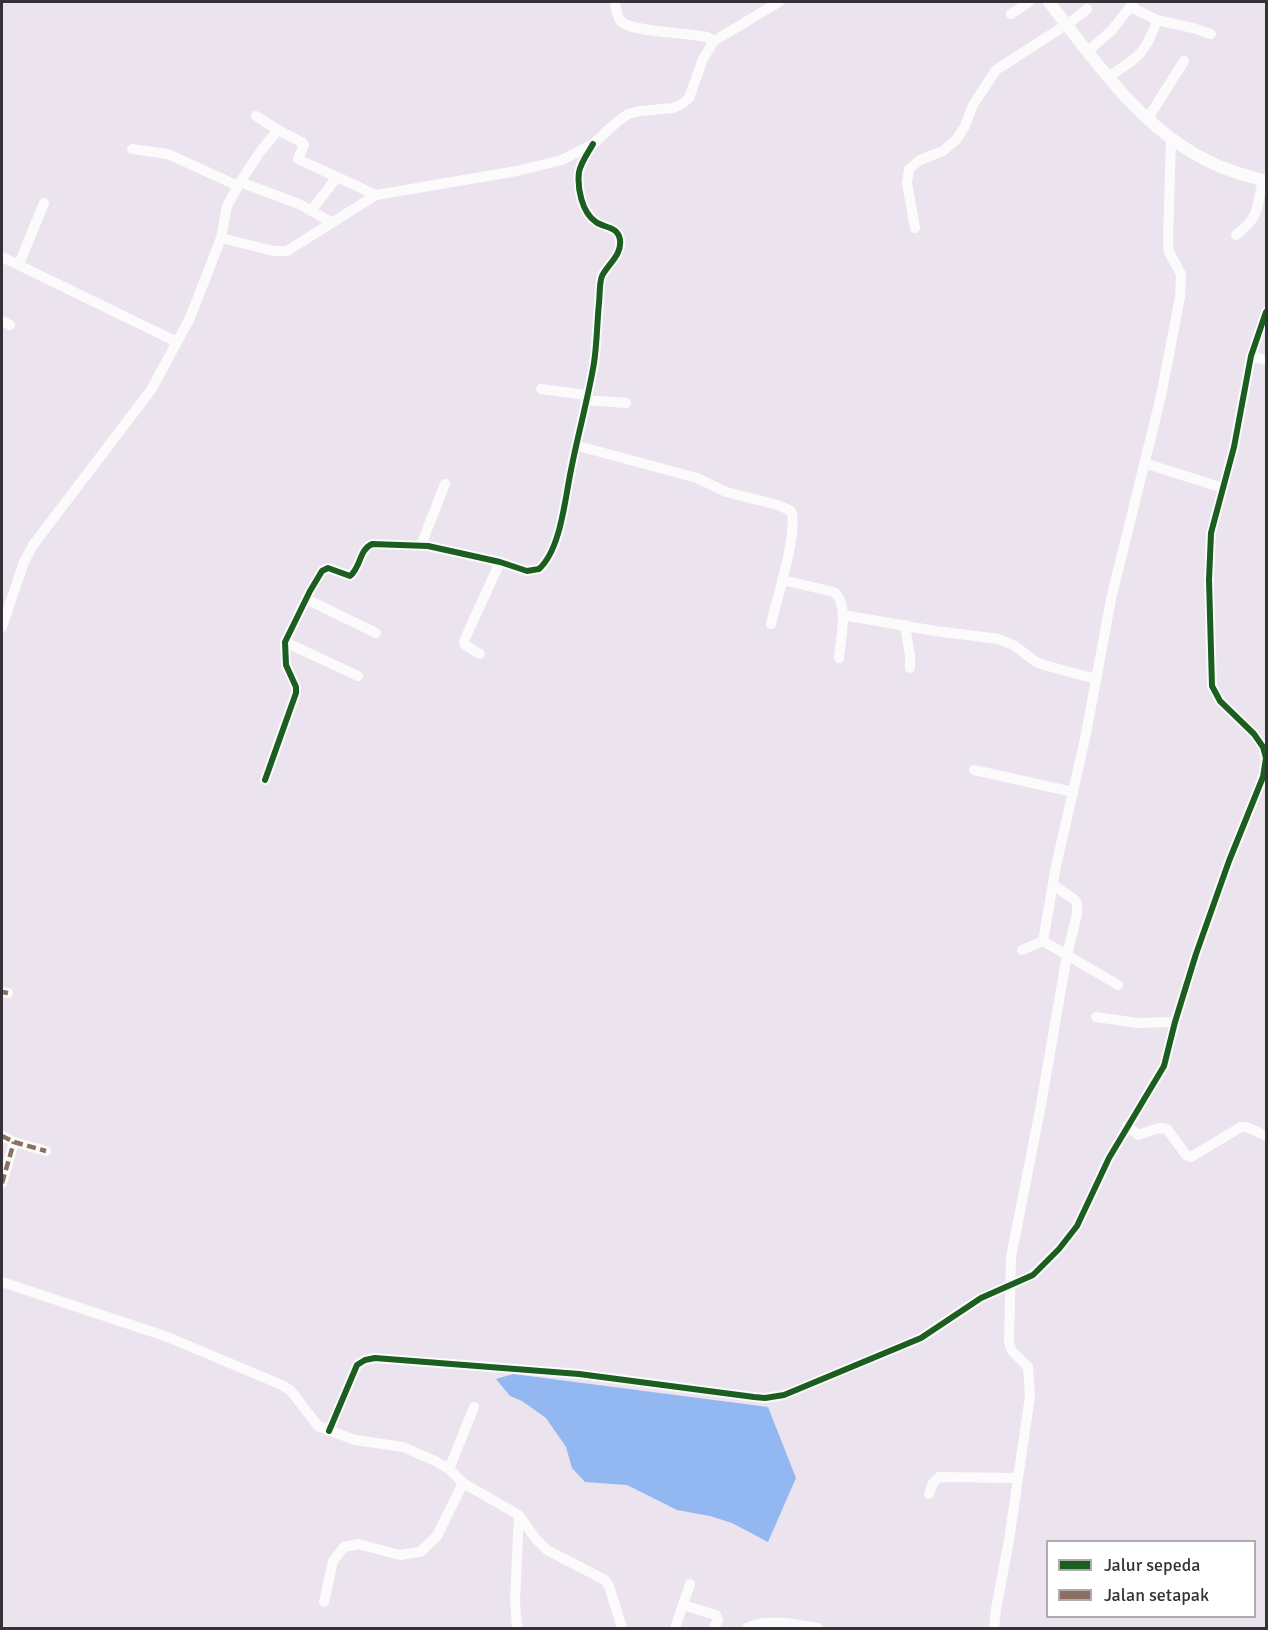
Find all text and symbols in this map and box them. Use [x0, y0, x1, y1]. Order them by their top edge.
legend [1046, 1540, 1256, 1618]
text: Jalur sepeda [1104, 1554, 1200, 1576]
text: Jalan setapak [1104, 1584, 1209, 1606]

